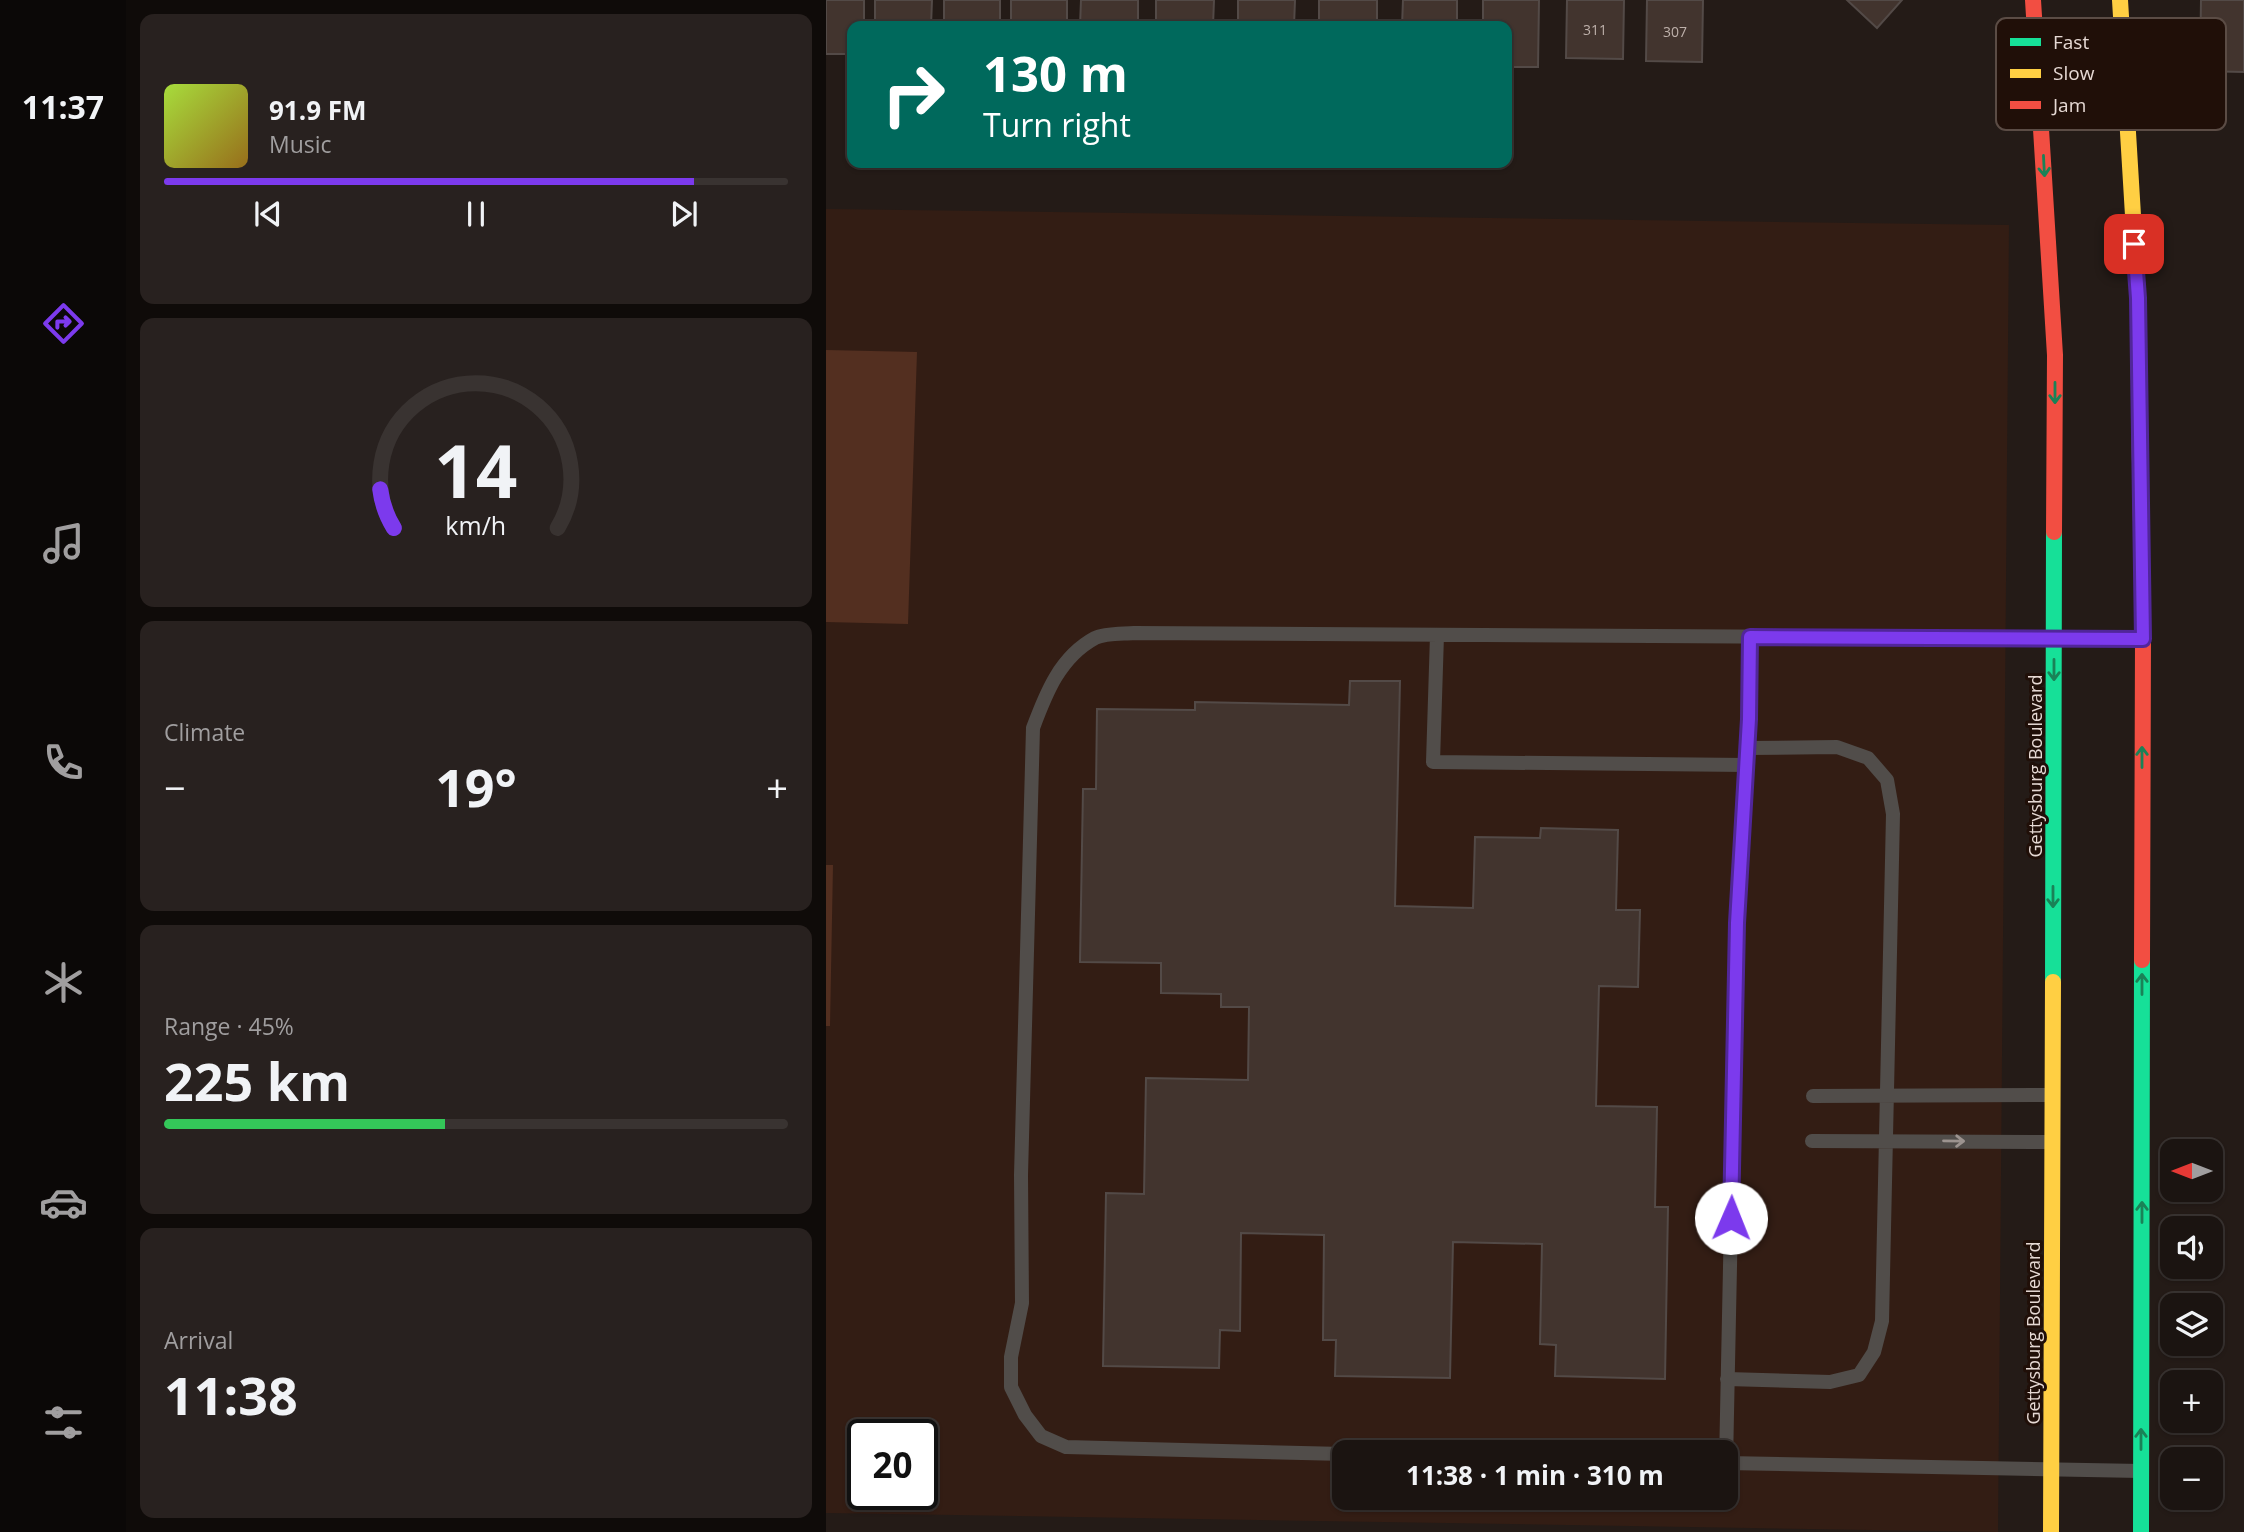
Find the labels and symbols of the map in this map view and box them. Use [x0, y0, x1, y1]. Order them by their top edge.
legend [1996, 18, 2226, 130]
house number: 311 [1583, 20, 1607, 39]
house number: 307 [1663, 22, 1687, 41]
text: Fast [2053, 29, 2089, 55]
text: Slow [2053, 60, 2095, 86]
text: Jam [2051, 92, 2086, 118]
one-way arrow [2038, 154, 2051, 177]
pin [2104, 214, 2164, 274]
one-way arrow [2048, 381, 2062, 404]
one-way arrow [2047, 658, 2061, 681]
street label: Gettysburg Boulevard [2023, 675, 2047, 858]
one-way arrow [2136, 746, 2149, 769]
one-way arrow [2046, 885, 2060, 908]
one-way arrow [2135, 973, 2149, 996]
one-way arrow [1942, 1135, 1965, 1148]
north arrow [2160, 1139, 2222, 1202]
position arrow [1694, 1181, 1768, 1255]
one-way arrow [2135, 1201, 2149, 1224]
street label: Gettysburg Boulevard [2021, 1242, 2045, 1425]
speed limit sign: 20 [847, 1419, 938, 1510]
one-way arrow [2134, 1428, 2148, 1451]

